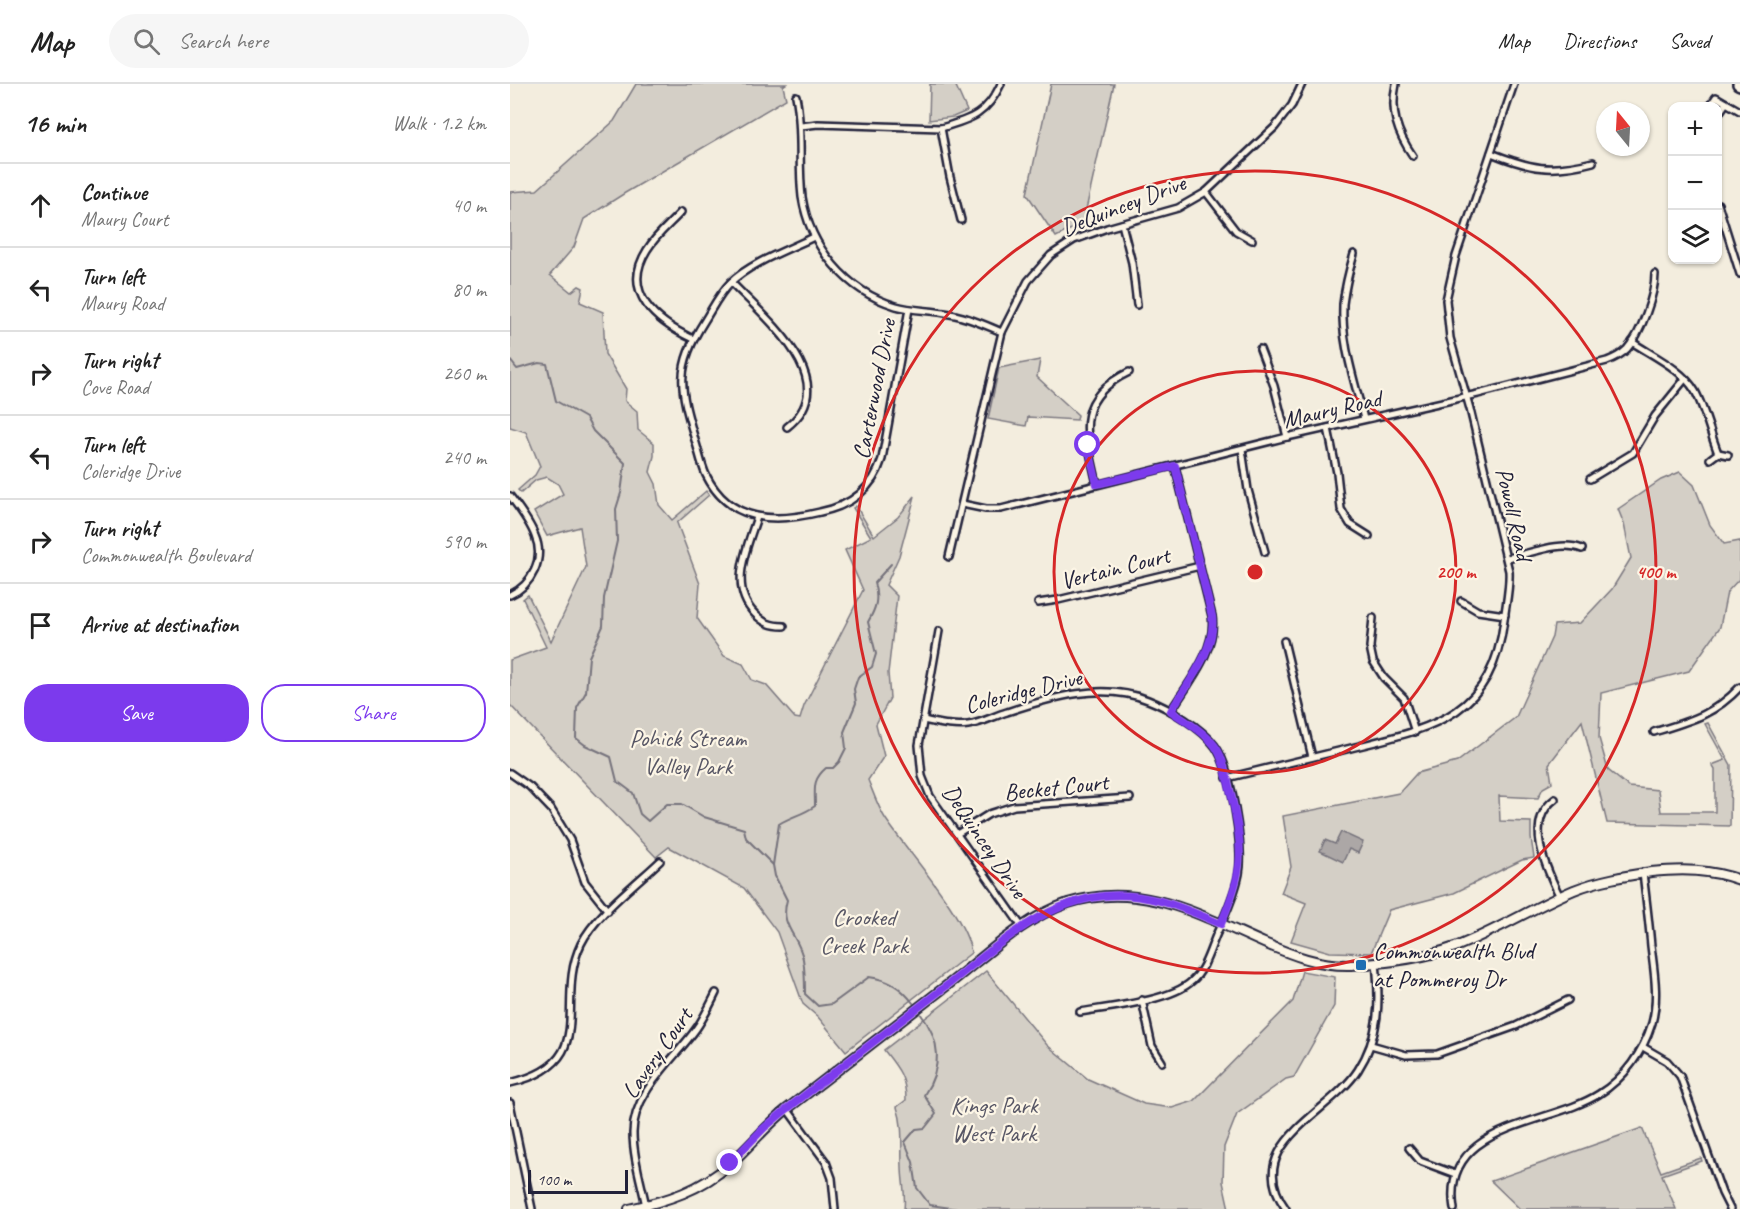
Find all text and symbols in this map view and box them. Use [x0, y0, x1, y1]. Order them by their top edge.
search box [109, 14, 529, 68]
text: Map [30, 24, 73, 59]
icon: search [130, 25, 163, 58]
text: Search here [178, 27, 268, 55]
text: Map [1498, 28, 1530, 54]
text: Directions [1563, 28, 1636, 54]
text: Saved [1669, 28, 1710, 54]
north arrow [1596, 102, 1650, 156]
map controls [1668, 102, 1722, 264]
button: + [1668, 102, 1722, 156]
text: 16 min [24, 107, 86, 140]
text: Walk · 1.2 km [392, 111, 486, 136]
button: − [1668, 156, 1722, 210]
street label: DeQuincey Drive [1056, 167, 1192, 242]
text: Continue [81, 179, 147, 207]
icon: ahead [24, 189, 57, 222]
text: 40 m [452, 193, 486, 218]
text: Maury Court [81, 207, 168, 232]
button: layers [1668, 210, 1722, 264]
text: Turn left [81, 263, 145, 291]
icon: left [24, 273, 57, 306]
text: 80 m [452, 277, 486, 302]
text: Maury Road [81, 291, 164, 316]
street label: Carterwood Drive [846, 314, 903, 462]
text: Turn right [81, 347, 158, 375]
icon: right [24, 357, 57, 390]
text: 260 m [443, 361, 486, 386]
text: Cove Road [81, 375, 149, 400]
street label: Maury Road [1280, 382, 1387, 435]
text: Turn left [81, 431, 145, 459]
route start [1074, 431, 1100, 457]
icon: left [24, 441, 57, 474]
text: 240 m [443, 445, 486, 470]
text: Coleridge Drive [81, 459, 180, 484]
street label: Powell Road [1489, 465, 1540, 567]
text: Turn right [81, 515, 158, 543]
icon: right [24, 525, 57, 558]
text: 590 m [443, 529, 486, 554]
street label: Vertain Court [1057, 539, 1175, 596]
text: Commonwealth Boulevard [81, 543, 251, 568]
text: 200 m [1437, 561, 1477, 583]
text: 400 m [1637, 561, 1677, 583]
centre of rings [1245, 562, 1265, 582]
icon: arrive [24, 609, 57, 642]
text: Arrive at destination [81, 611, 238, 639]
street label: Coleridge Drive [962, 662, 1087, 720]
button: Save [24, 684, 249, 742]
button: Share [261, 684, 486, 742]
park label: Pohick Stream Valley Park [629, 723, 747, 781]
street label: Becket Court [1003, 766, 1112, 807]
street label: DeQuincey Drive [936, 778, 1035, 906]
park label: Crooked Creek Park [820, 902, 910, 960]
place label: Commonwealth Blvd at Pommeroy Dr [1373, 936, 1537, 994]
marker: Commonwealth Blvd at Pommeroy Dr [1354, 958, 1368, 972]
street label: Lavery Court [615, 1000, 700, 1104]
park label: Kings Park West Park [951, 1090, 1040, 1148]
route end [716, 1149, 742, 1175]
scale bar [528, 1167, 628, 1194]
text: 100 m [537, 1170, 571, 1190]

